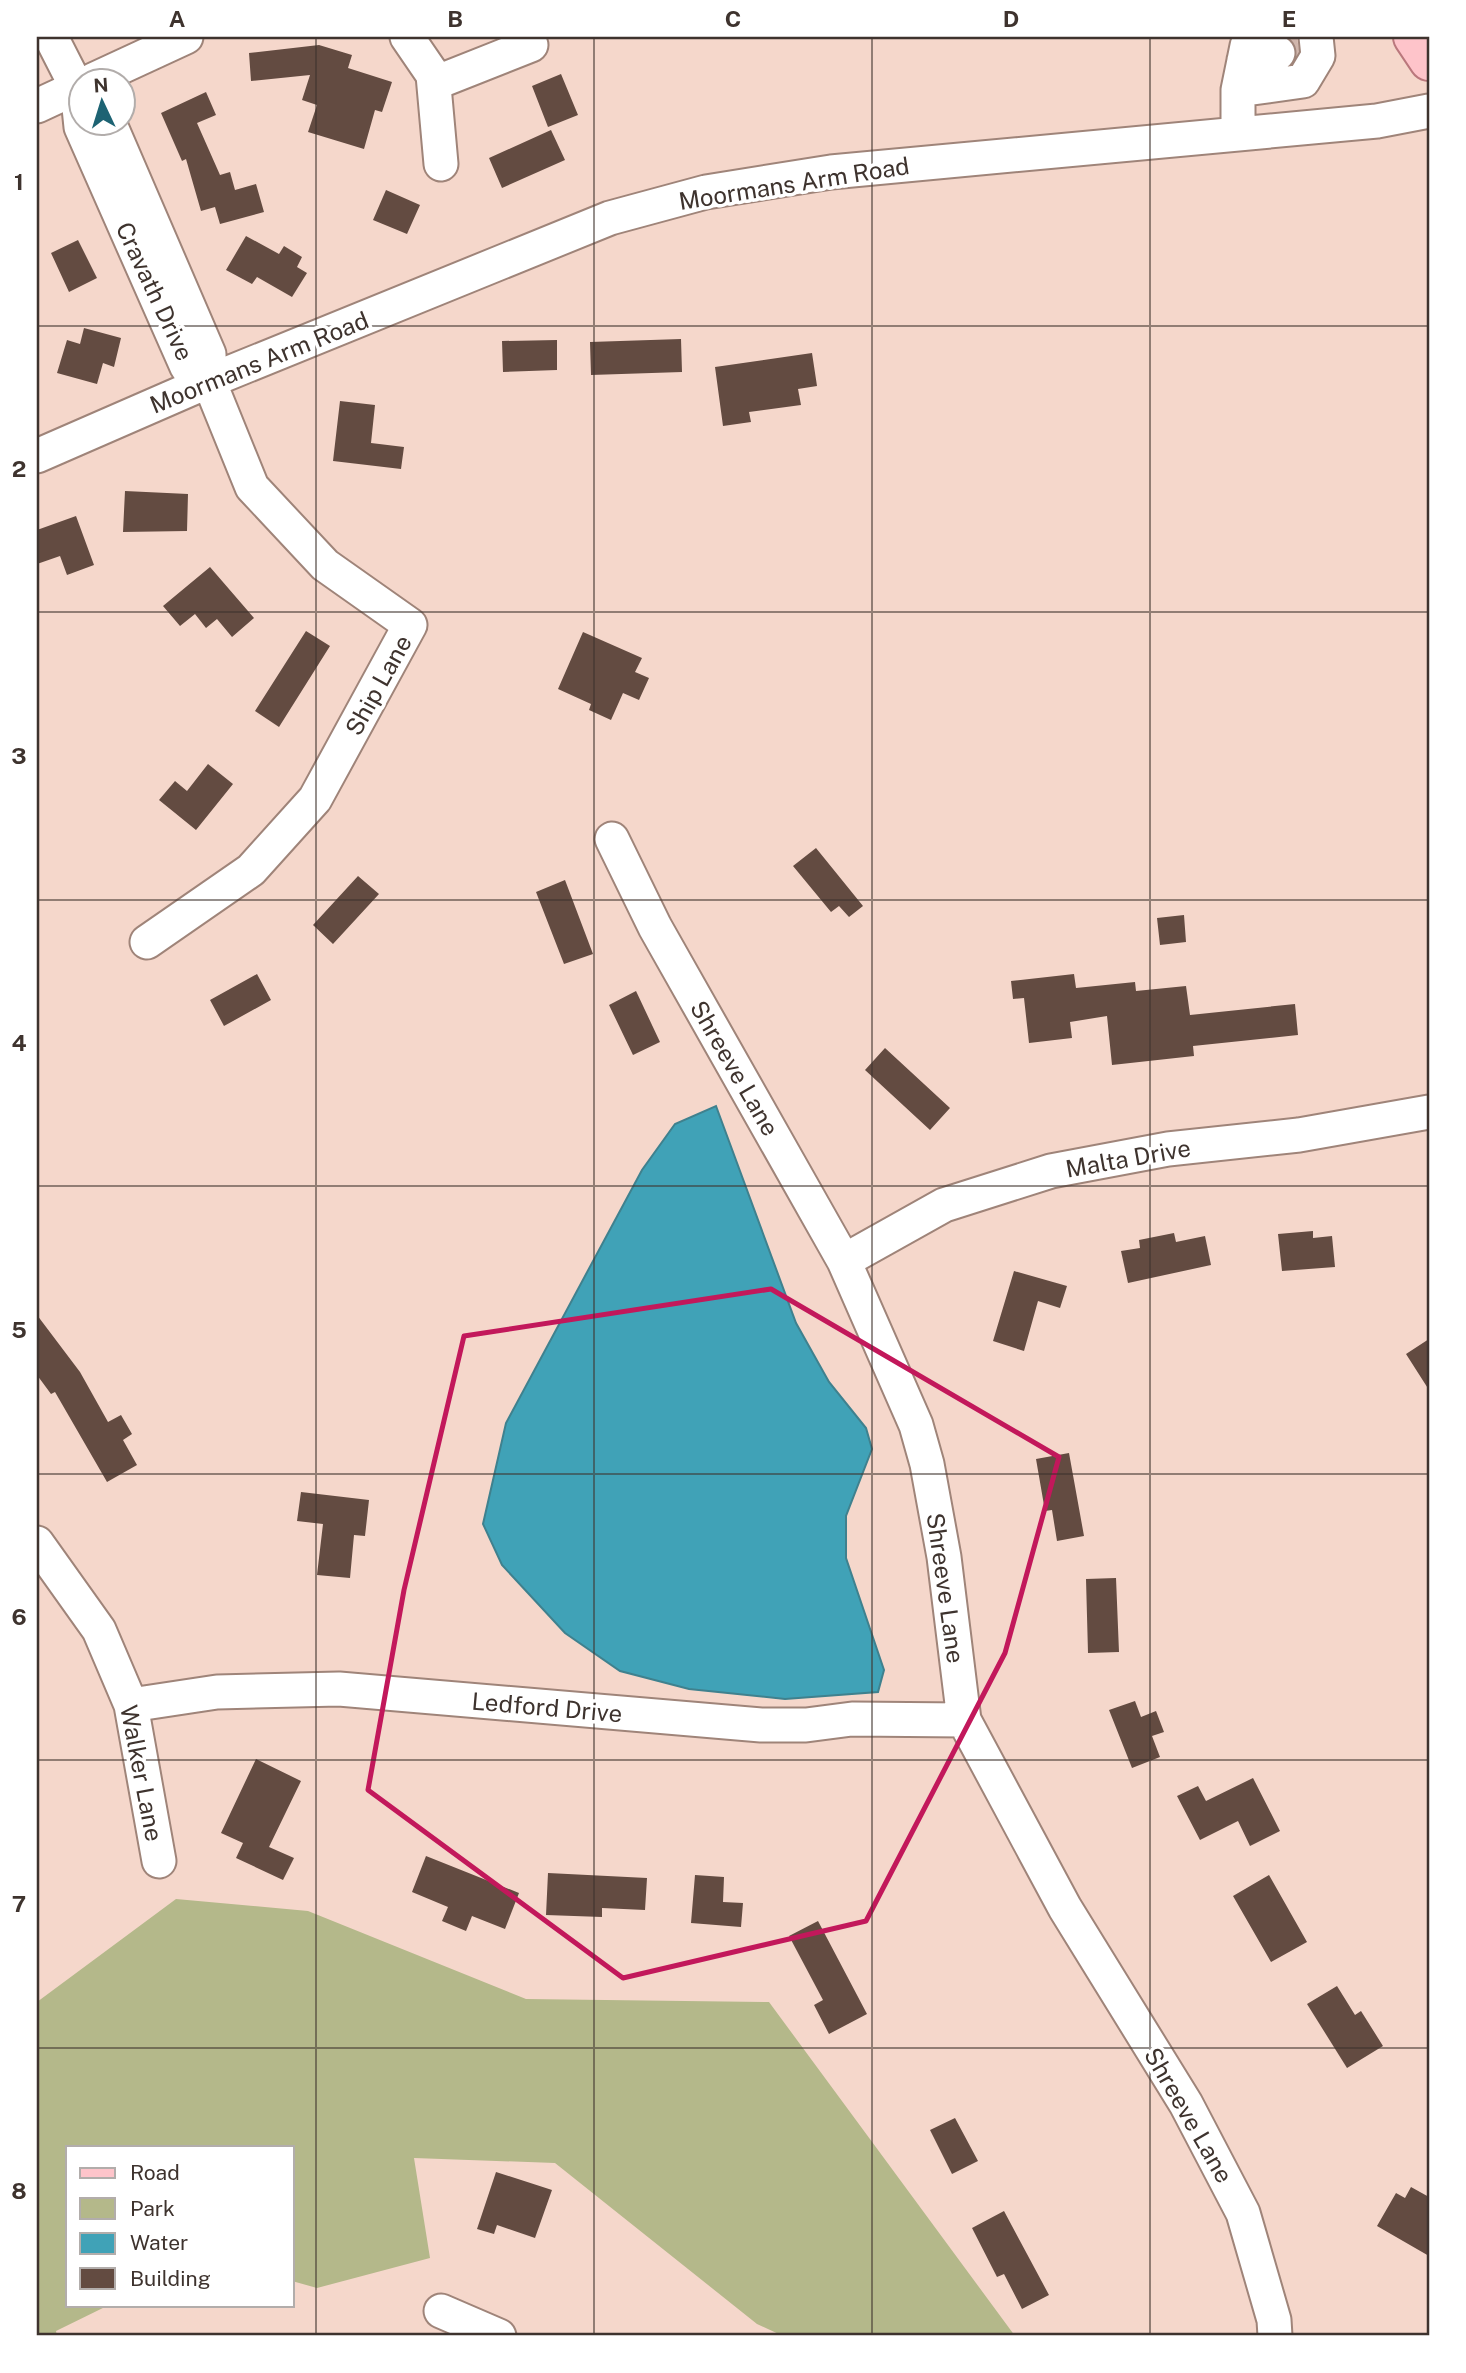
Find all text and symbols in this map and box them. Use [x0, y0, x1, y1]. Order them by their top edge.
text: A [169, 5, 186, 32]
text: B [447, 5, 463, 32]
text: C [725, 5, 741, 32]
text: D [1003, 5, 1019, 32]
text: E [1282, 5, 1296, 32]
north arrow [66, 66, 136, 136]
text: N [93, 74, 109, 97]
street label: Moormans Arm Road [677, 151, 911, 215]
text: 1 [14, 168, 24, 195]
street label: Cravath Drive [111, 217, 199, 365]
street label: Moormans Arm Road [146, 305, 372, 419]
text: 2 [12, 455, 26, 482]
street label: Ship Lane [339, 630, 417, 740]
text: 3 [11, 742, 27, 769]
street label: Shreeve Lane [685, 995, 785, 1141]
text: 4 [11, 1029, 27, 1056]
street label: Malta Drive [1063, 1133, 1193, 1183]
text: 5 [11, 1316, 27, 1343]
street label: Shreeve Lane [922, 1511, 970, 1665]
text: 6 [11, 1603, 27, 1630]
street label: Ledford Drive [471, 1686, 623, 1728]
street label: Walker Lane [115, 1703, 169, 1843]
text: 7 [12, 1890, 26, 1917]
street label: Shreeve Lane [1139, 2042, 1239, 2188]
legend [66, 2146, 294, 2306]
text: Road [130, 2160, 180, 2185]
text: 8 [11, 2177, 27, 2204]
text: Park [130, 2196, 175, 2221]
text: Water [130, 2230, 188, 2255]
text: Building [130, 2266, 211, 2291]

